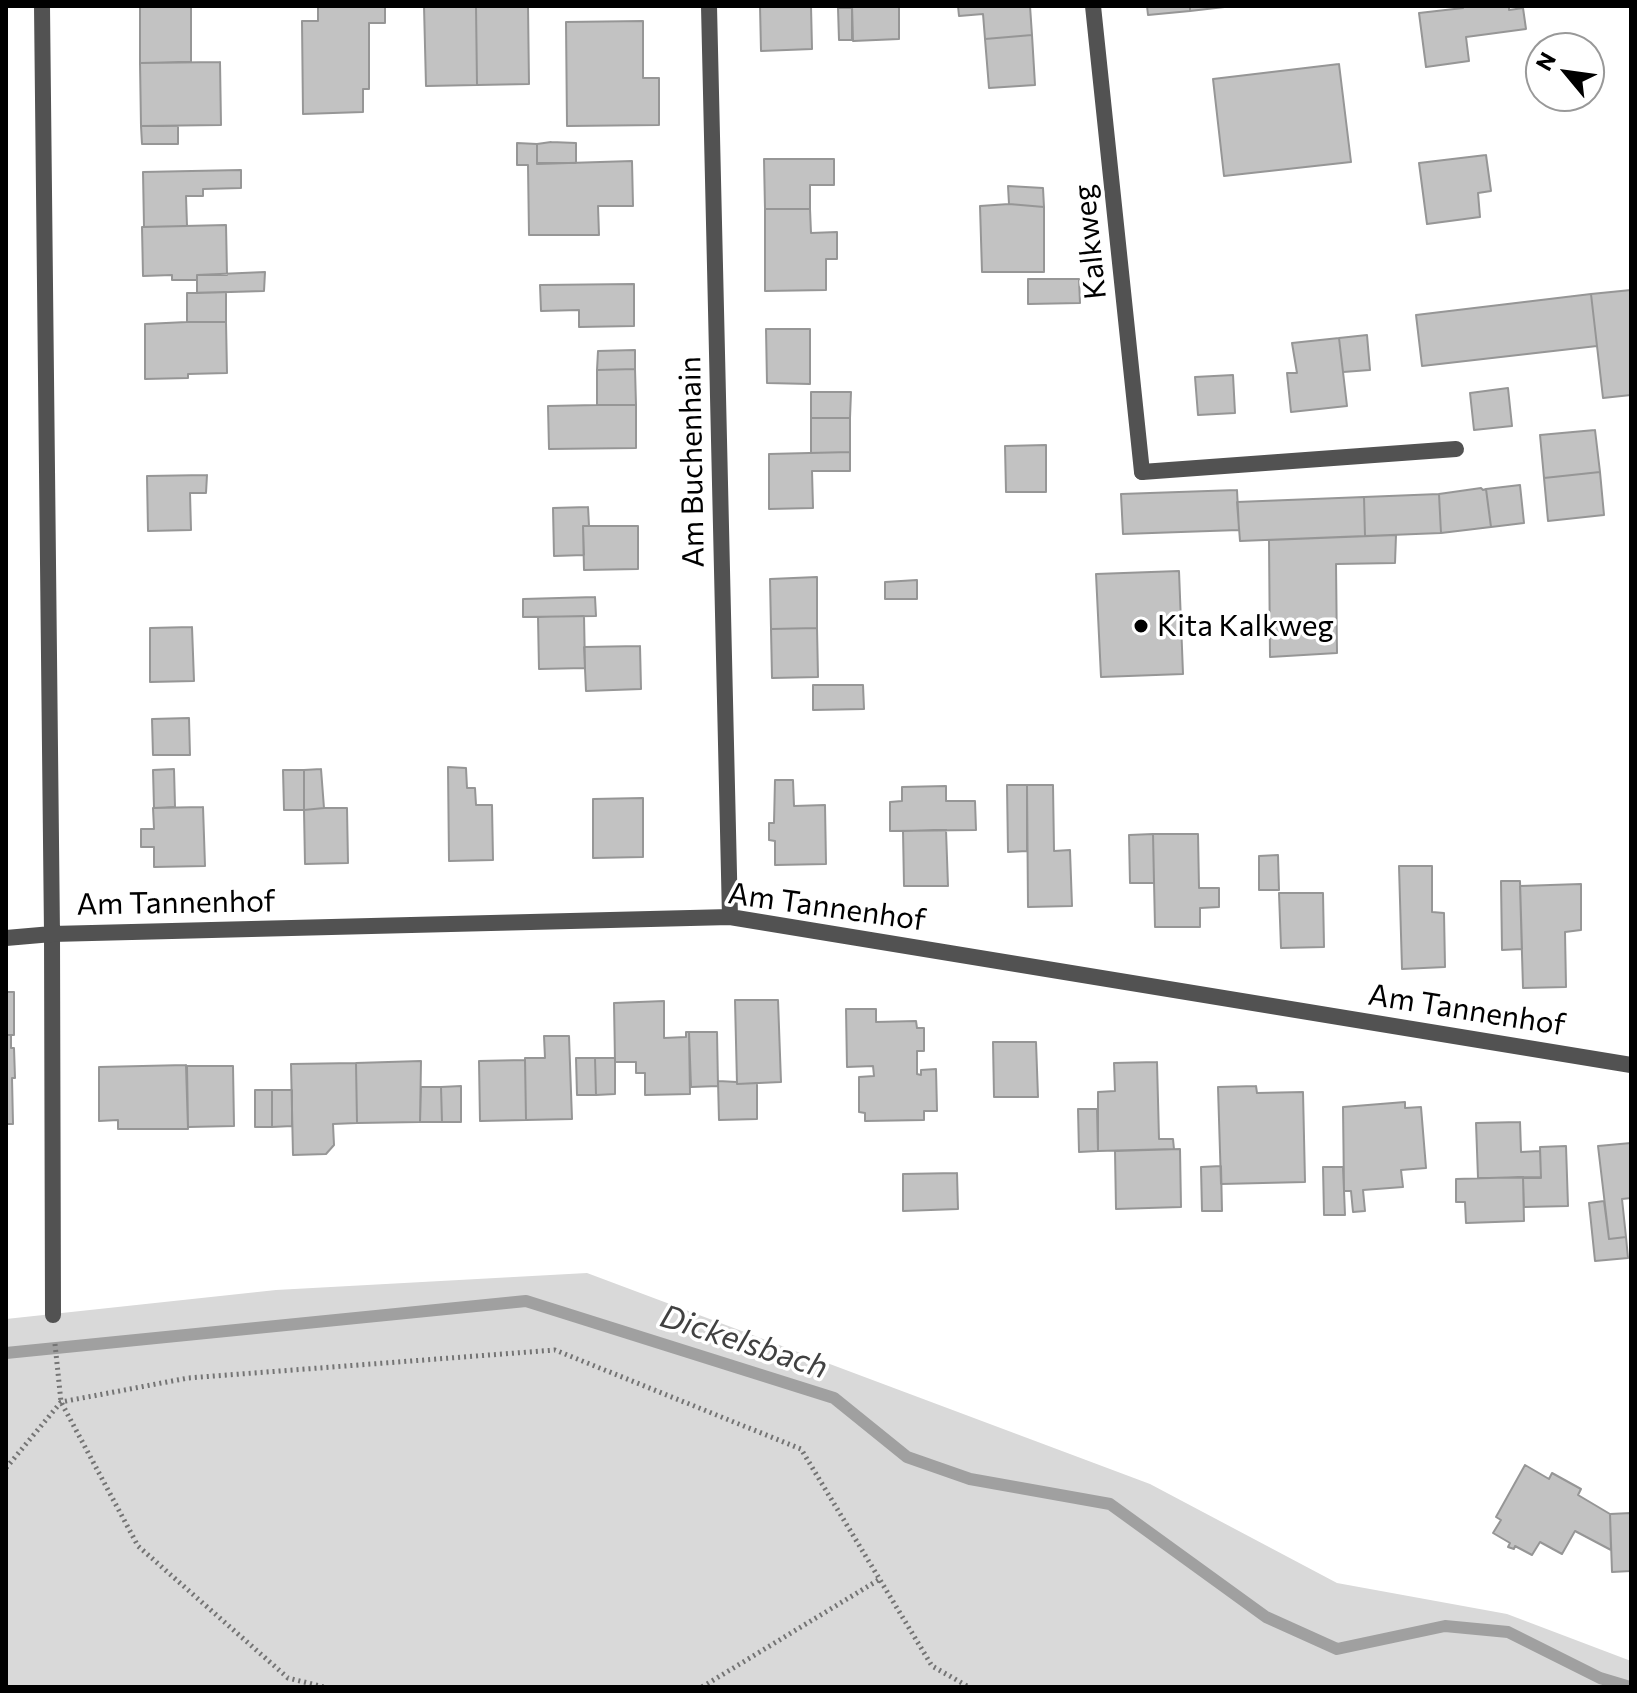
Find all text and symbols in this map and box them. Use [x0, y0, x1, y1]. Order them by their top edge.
north arrow [1525, 32, 1605, 112]
text: N [1530, 47, 1561, 75]
street label: Kalkweg [1066, 183, 1114, 301]
street label: Am Buchenhain [672, 356, 712, 568]
place label: Kita Kalkweg [1157, 608, 1334, 644]
marker: Kita Kalkweg [1132, 617, 1150, 635]
street label: Am Tannenhof [726, 875, 928, 939]
street label: Am Tannenhof [76, 883, 276, 923]
street label: Am Tannenhof [1366, 977, 1568, 1043]
water label: Dickelsbach [656, 1297, 832, 1387]

